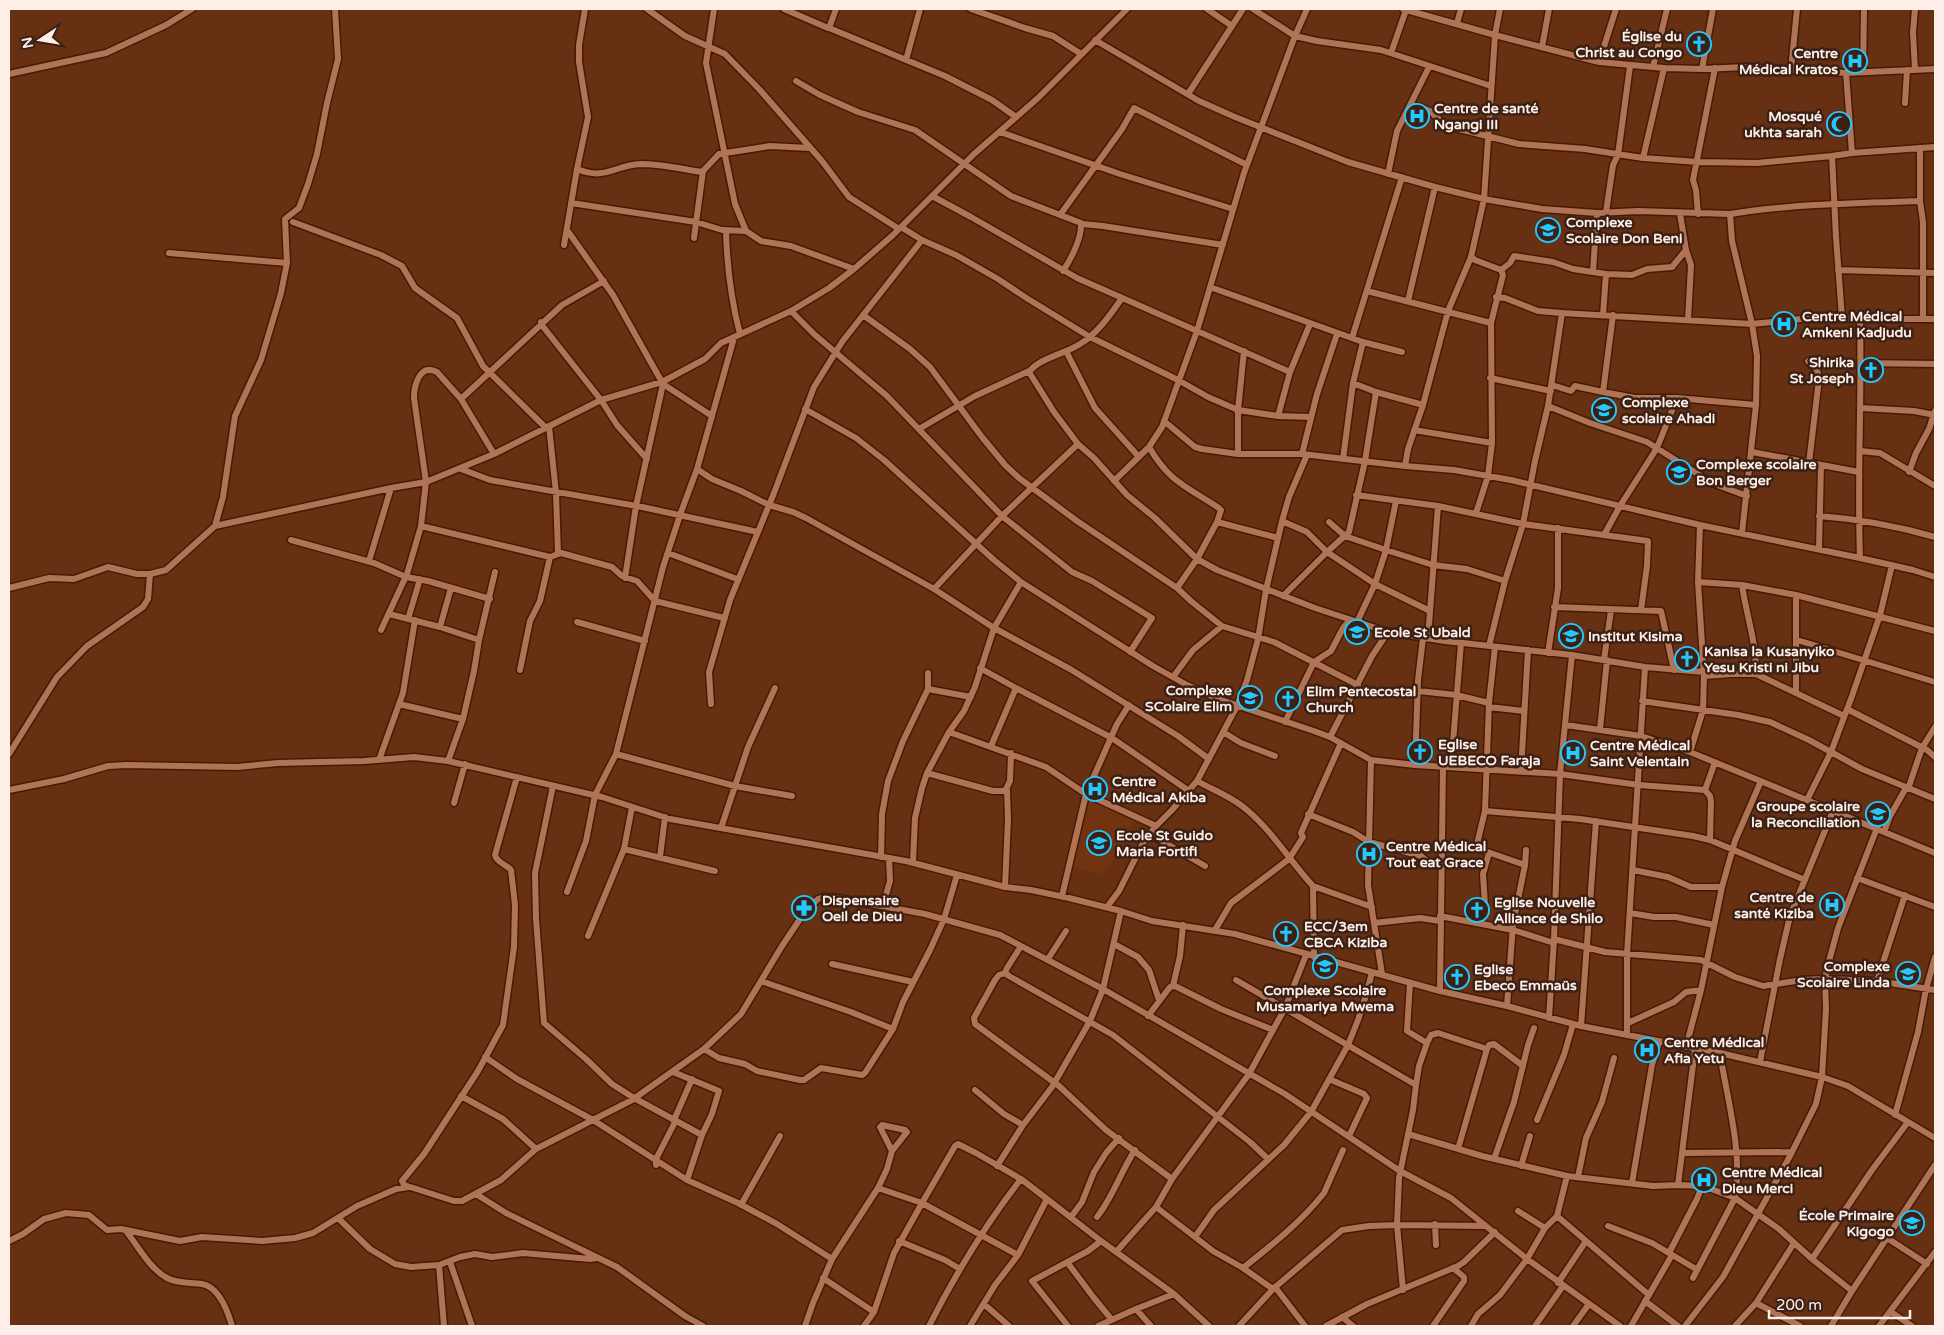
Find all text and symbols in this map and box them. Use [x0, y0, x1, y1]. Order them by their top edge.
north arrow [15, 15, 65, 65]
place label: Église du Christ au Congo [1575, 28, 1682, 61]
church icon: Église du Christ au Congo [1686, 31, 1712, 57]
text: N [18, 35, 37, 50]
place label: Centre Médical Kratos [1739, 45, 1838, 78]
hospital icon: Centre Médical Kratos [1842, 48, 1868, 74]
place label: Centre de santé Ngangi III [1434, 100, 1538, 133]
hospital icon: Centre de santé Ngangi III [1404, 103, 1430, 129]
place label: Mosqué ukhta sarah [1744, 108, 1822, 141]
mosque icon: Mosqué ukhta sarah [1826, 111, 1852, 137]
place label: Complexe Scolaire Don Beni [1566, 214, 1683, 247]
school or university icon: Complexe Scolaire Don Beni [1535, 217, 1561, 243]
place label: Centre Médical Amkeni Kadjudu [1802, 308, 1912, 341]
hospital icon: Centre Médical Amkeni Kadjudu [1771, 311, 1797, 337]
place label: Shirika St Joseph [1790, 354, 1854, 387]
church icon: Shirika St Joseph [1858, 357, 1884, 383]
place label: Complexe scolaire Ahadi [1622, 394, 1715, 427]
school or university icon: Complexe scolaire Ahadi [1591, 397, 1617, 423]
place label: Complexe scolaire Bon Berger [1696, 456, 1817, 489]
school or university icon: Complexe scolaire Bon Berger [1666, 459, 1692, 485]
school or university icon: Ecole St Ubald [1344, 619, 1370, 645]
school or university icon: Institut Kisima [1558, 623, 1584, 649]
place label: Ecole St Ubald [1374, 624, 1471, 641]
place label: Institut Kisima [1588, 628, 1683, 645]
place label: Kanisa la Kusanyiko Yesu Kristi ni Jibu [1704, 643, 1835, 676]
church icon: Kanisa la Kusanyiko Yesu Kristi ni Jibu [1674, 646, 1700, 672]
place label: Complexe SColaire Elim [1145, 682, 1232, 715]
place label: Elim Pentecostal Church [1306, 683, 1416, 716]
school or university icon: Complexe SColaire Elim [1237, 685, 1263, 711]
church icon: Elim Pentecostal Church [1275, 686, 1301, 712]
place label: Eglise UEBECO Faraja [1438, 736, 1541, 769]
place label: Centre Médical Saint Velentain [1590, 737, 1690, 770]
church icon: Eglise UEBECO Faraja [1407, 739, 1433, 765]
hospital icon: Centre Médical Saint Velentain [1560, 740, 1586, 766]
place label: Centre Médical Akiba [1112, 773, 1206, 806]
hospital icon: Centre Médical Akiba [1082, 776, 1108, 802]
place label: Groupe scolaire la Reconciliation [1751, 798, 1860, 831]
school or university icon: Groupe scolaire la Reconciliation [1865, 801, 1891, 827]
place label: Ecole St Guido Maria Fortifi [1116, 827, 1213, 860]
school or university icon: Ecole St Guido Maria Fortifi [1086, 830, 1112, 856]
place label: Centre Médical Tout eat Grace [1385, 838, 1486, 871]
hospital icon: Centre Médical Tout eat Grace [1356, 841, 1382, 867]
place label: Centre de santé Kiziba [1734, 889, 1814, 922]
place label: Dispensaire Oeil de Dieu [822, 892, 902, 925]
hospital icon: Centre de santé Kiziba [1819, 892, 1845, 918]
place label: Eglise Nouvelle Alliance de Shilo [1494, 894, 1604, 927]
pharmacy icon: Dispensaire Oeil de Dieu [791, 895, 817, 921]
church icon: Eglise Nouvelle Alliance de Shilo [1464, 897, 1490, 923]
place label: ECC/3em CBCA Kiziba [1304, 918, 1387, 951]
church icon: ECC/3em CBCA Kiziba [1273, 921, 1299, 947]
school or university icon: Complexe Scolaire Musamariya Mwema [1312, 953, 1338, 979]
place label: Complexe Scolaire Linda [1797, 958, 1890, 991]
place label: Eglise Ebeco Emmaüs [1474, 961, 1577, 994]
school or university icon: Complexe Scolaire Linda [1895, 961, 1921, 987]
church icon: Eglise Ebeco Emmaüs [1444, 964, 1470, 990]
place label: Complexe Scolaire Musamariya Mwema [1256, 982, 1394, 1015]
place label: Centre Médical Afia Yetu [1664, 1034, 1764, 1067]
hospital icon: Centre Médical Afia Yetu [1634, 1037, 1660, 1063]
place label: Centre Médical Dieu Merci [1722, 1164, 1822, 1197]
hospital icon: Centre Médical Dieu Merci [1691, 1167, 1717, 1193]
place label: École Primaire Kigogo [1799, 1207, 1894, 1240]
school or university icon: École Primaire Kigogo [1899, 1210, 1925, 1236]
scale bar [1769, 1288, 1910, 1320]
text: 200 m [1776, 1296, 1822, 1314]

